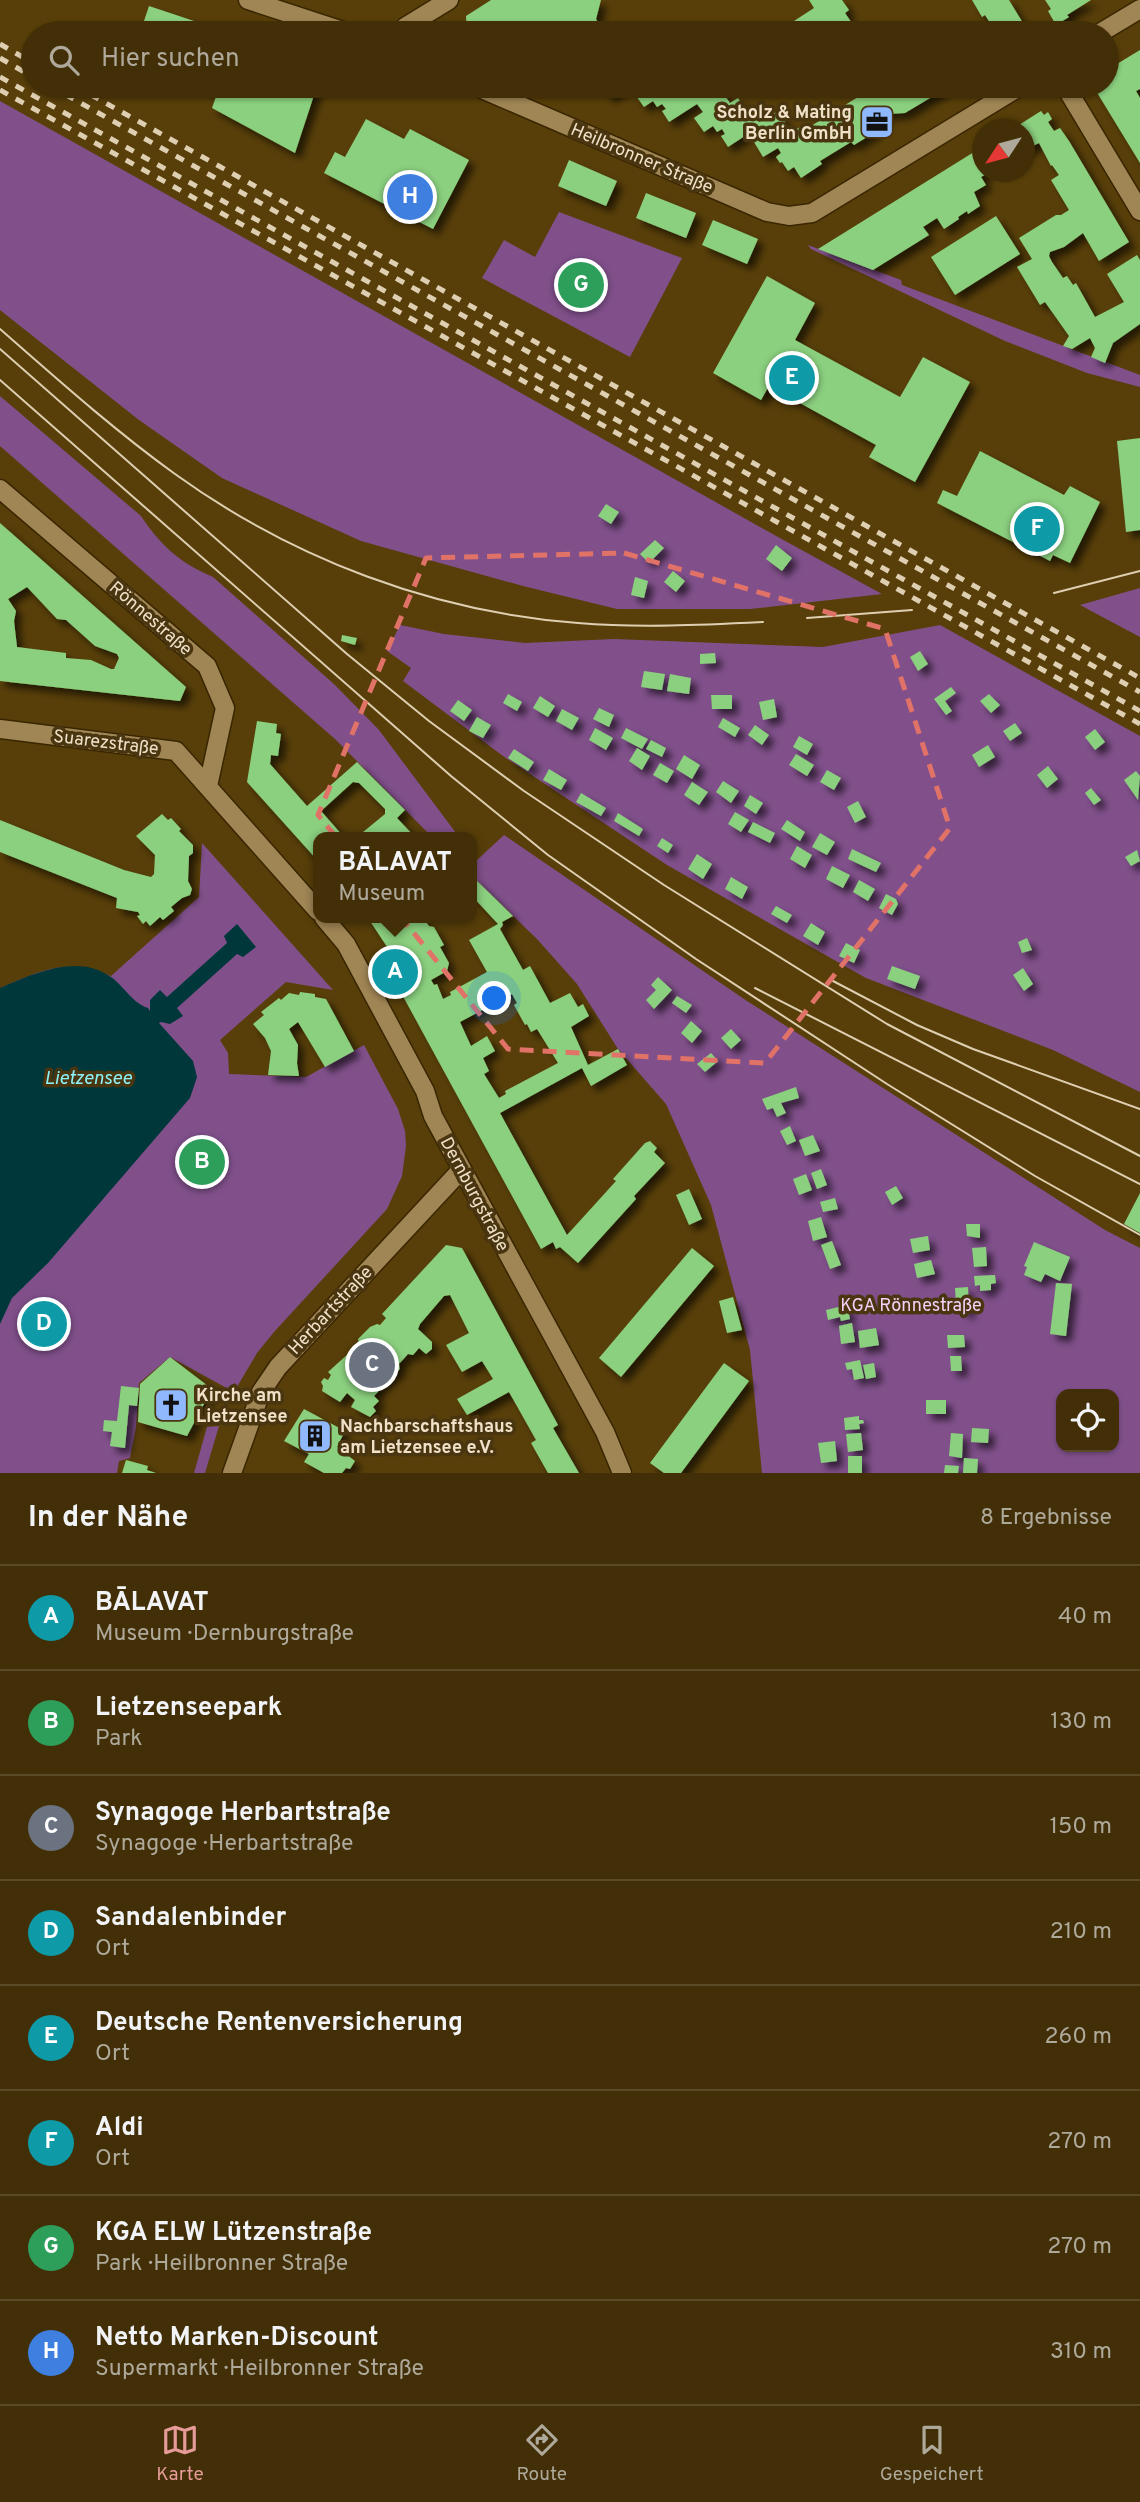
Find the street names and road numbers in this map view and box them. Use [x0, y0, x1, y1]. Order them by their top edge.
street label: Heilbronner Straße [567, 119, 716, 200]
street label: Rönnestraße [104, 577, 196, 661]
street label: Suarezstraße [52, 726, 160, 761]
street label: Dernburgstraße [434, 1134, 513, 1256]
street label: Herbartstraße [284, 1262, 378, 1360]

